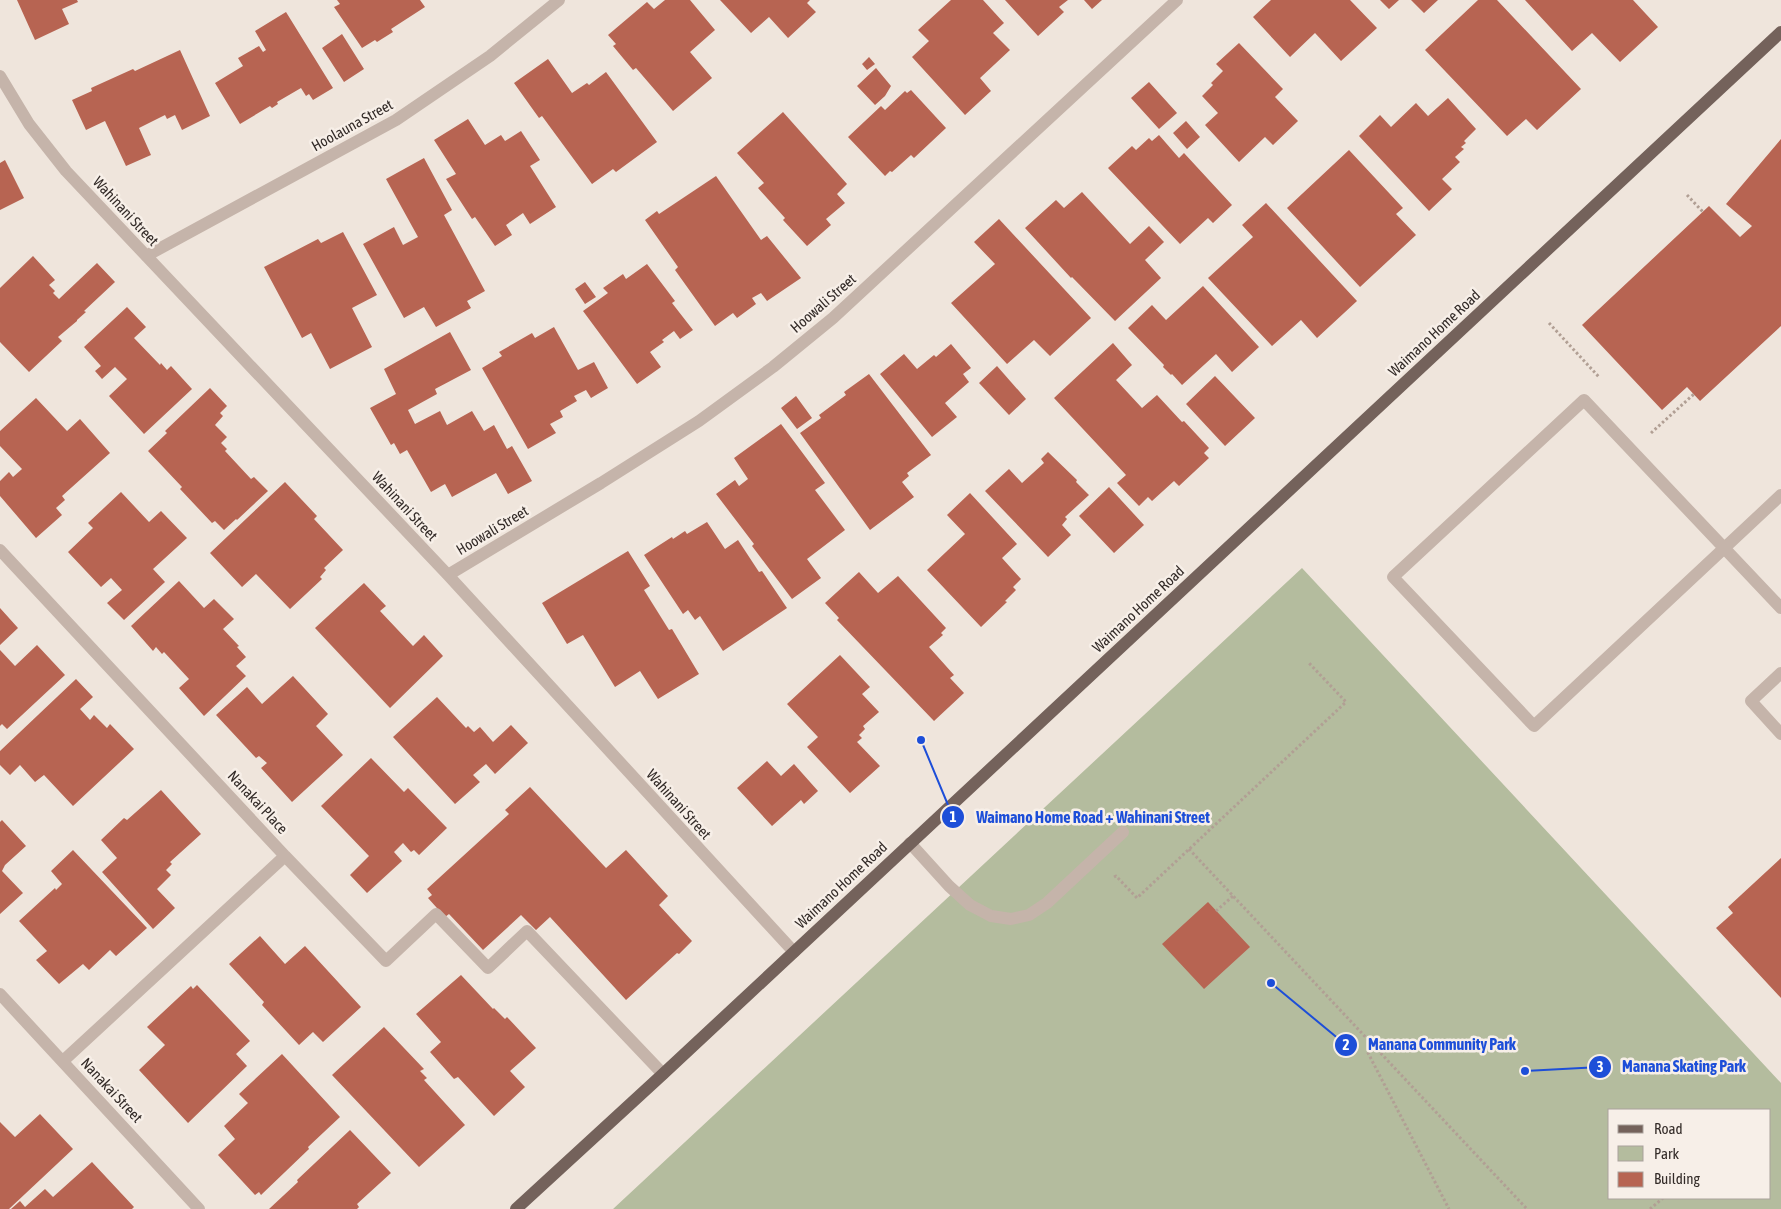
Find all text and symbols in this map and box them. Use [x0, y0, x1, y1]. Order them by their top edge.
street label: Hoolauna Street [308, 96, 396, 154]
street label: Wahinani Street [90, 173, 162, 249]
street label: Hoowali Street [787, 270, 859, 336]
street label: Waimano Home Road [1385, 286, 1483, 380]
street label: Wahinani Street [369, 468, 441, 544]
street label: Hoowali Street [453, 502, 531, 558]
street label: Waimano Home Road [1089, 562, 1187, 656]
street label: Wahinani Street [643, 766, 715, 842]
street label: Nanakai Place [225, 767, 292, 837]
callout: Waimano Home Road + Wahinani Street [941, 802, 1219, 833]
text: 1 [949, 808, 957, 825]
text: Waimano Home Road + Wahinani Street [975, 808, 1210, 826]
street label: Waimano Home Road [792, 838, 890, 932]
callout: Manana Community Park [1333, 1029, 1526, 1060]
text: Manana Community Park [1368, 1035, 1517, 1053]
text: 2 [1342, 1036, 1350, 1053]
callout: Manana Skating Park [1587, 1051, 1756, 1082]
street label: Nanakai Street [78, 1054, 146, 1126]
text: Manana Skating Park [1622, 1057, 1747, 1075]
text: 3 [1596, 1058, 1604, 1075]
legend [1608, 1109, 1771, 1199]
text: Road [1654, 1120, 1683, 1137]
text: Park [1654, 1145, 1679, 1162]
text: Building [1654, 1170, 1700, 1187]

